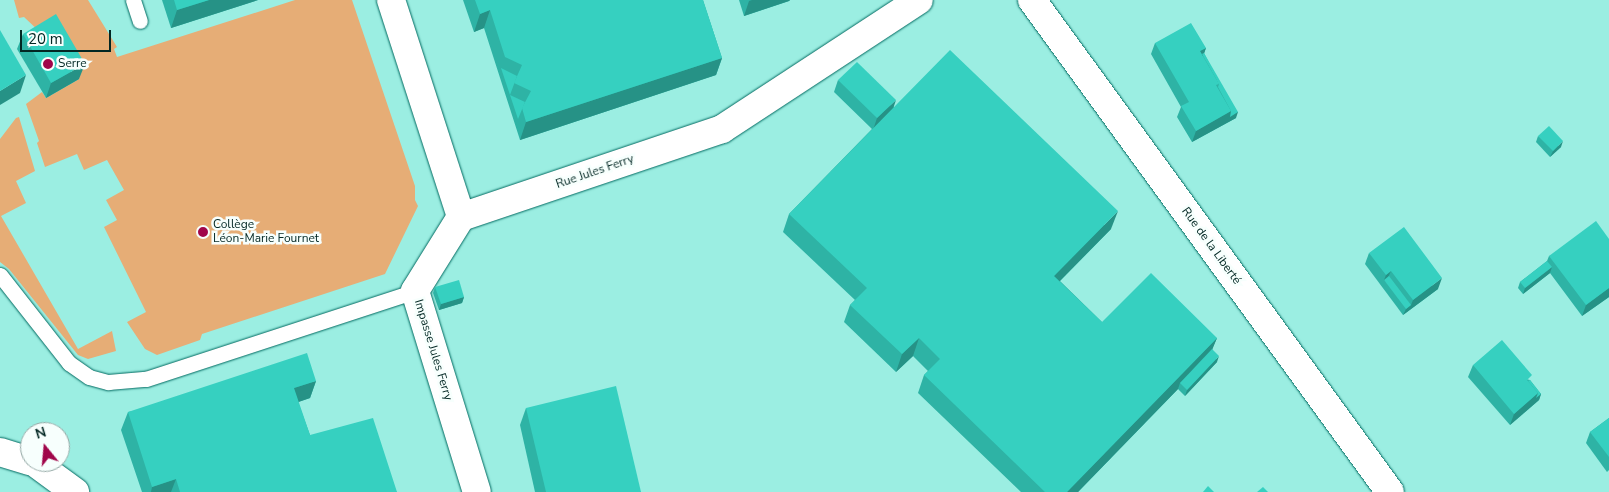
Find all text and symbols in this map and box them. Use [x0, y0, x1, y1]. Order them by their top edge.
scale bar [22, 20, 114, 52]
text: 20 m [28, 29, 63, 49]
place label: Serre [58, 57, 87, 71]
marker: Serre [42, 58, 54, 70]
street label: Rue Jules Ferry [554, 152, 636, 192]
street label: Rue de la Liberté [1178, 205, 1244, 287]
place label: Collège Léon-Marie Fournet [213, 218, 319, 246]
marker: Collège Léon-Marie Fournet [197, 226, 209, 238]
street label: Impasse Jules Ferry [411, 298, 455, 402]
north arrow [20, 422, 70, 472]
text: N [33, 423, 49, 444]

